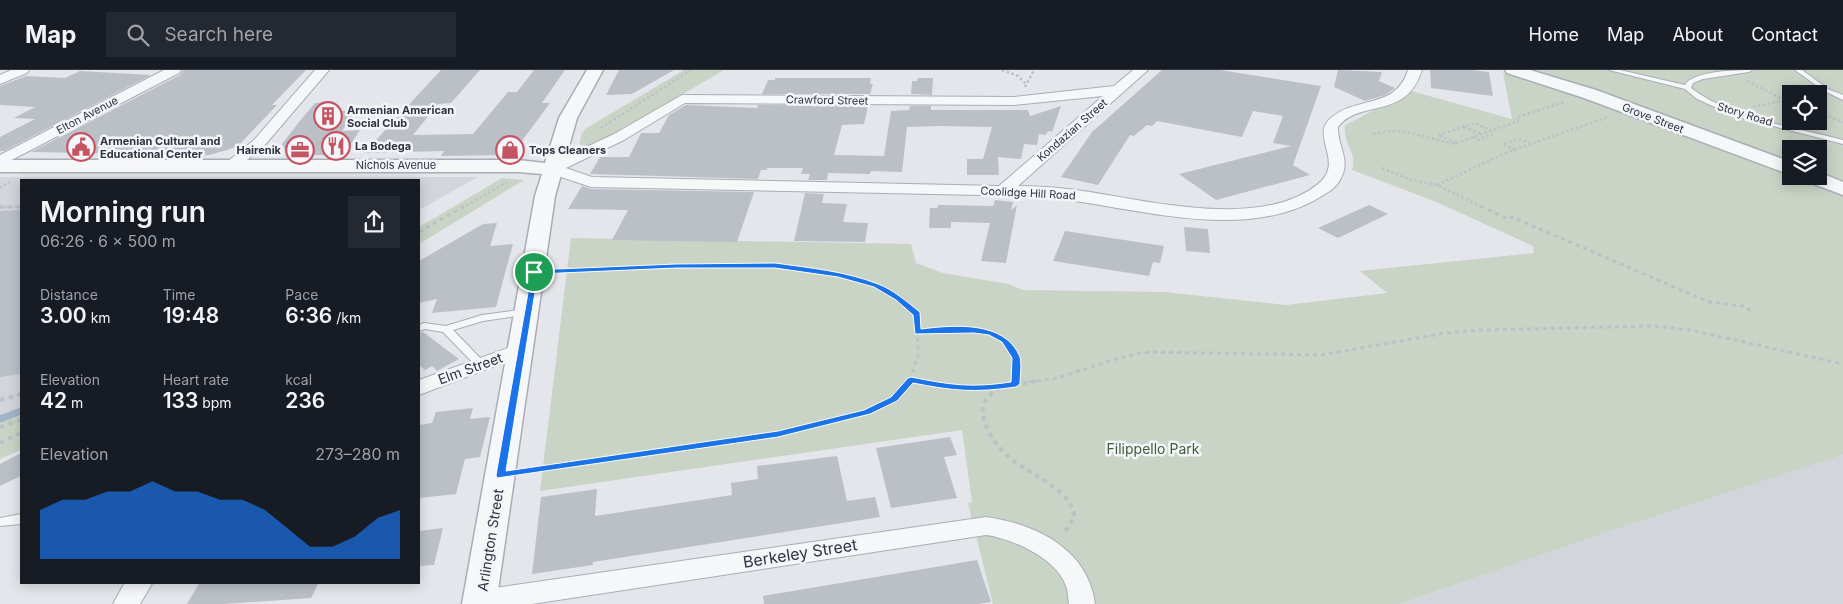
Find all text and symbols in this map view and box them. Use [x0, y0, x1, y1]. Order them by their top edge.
search box [106, 12, 456, 57]
text: Map [25, 20, 76, 49]
icon: search [124, 21, 152, 49]
text: Search here [164, 23, 273, 46]
text: Home [1529, 24, 1579, 45]
text: Map [1607, 24, 1644, 45]
text: About [1672, 24, 1723, 45]
text: Contact [1751, 24, 1818, 45]
map controls [1782, 85, 1827, 185]
button: locate [1782, 85, 1827, 130]
street label: Crawford Street [786, 92, 869, 108]
street label: Elton Avenue [54, 93, 120, 137]
street label: Kondazian Street [1034, 95, 1110, 164]
street label: Story Road [1716, 99, 1774, 129]
street label: Grove Street [1620, 100, 1686, 136]
building icon: Armenian American Social Club [313, 101, 343, 131]
place label: Armenian American Social Club [347, 103, 454, 130]
restaurant icon: La Bodega [321, 131, 351, 161]
public building icon: Armenian Cultural and Educational Center [66, 132, 96, 162]
place label: Armenian Cultural and Educational Center [100, 134, 221, 161]
office icon: Hairenik [285, 135, 315, 165]
shop icon: Tops Cleaners [495, 135, 525, 165]
place label: La Bodega [355, 139, 411, 153]
button: layers [1782, 140, 1827, 185]
place label: Hairenik [236, 143, 282, 157]
place label: Tops Cleaners [529, 143, 606, 157]
street label: Nichols Avenue [356, 158, 436, 172]
street label: Coolidge Hill Road [980, 184, 1076, 202]
text: Morning run [40, 195, 206, 229]
button: share [348, 196, 400, 248]
text: 06:26 · 6 × 500 m [40, 231, 176, 251]
pin [513, 251, 555, 293]
icon: arrive [520, 258, 548, 286]
text: Distance [40, 286, 98, 303]
text: Time [163, 286, 196, 303]
text: Pace [285, 286, 318, 303]
text: 3.00 [40, 303, 87, 328]
text: 19:48 [163, 303, 219, 328]
text: 6:36 [285, 303, 332, 328]
text: km [87, 309, 111, 326]
text: /km [332, 309, 361, 326]
street label: Elm Street [435, 348, 505, 388]
text: Elevation [40, 371, 100, 388]
text: Heart rate [163, 371, 229, 388]
text: kcal [285, 371, 312, 388]
text: 42 [40, 388, 67, 413]
text: 133 [163, 388, 198, 413]
text: 236 [285, 388, 325, 413]
text: m [67, 394, 83, 411]
text: bpm [198, 394, 232, 411]
park label: Filippello Park [1107, 440, 1200, 457]
text: Elevation [40, 444, 109, 464]
text: 273–280 m [315, 444, 400, 464]
street label: Arlington Street [474, 487, 507, 592]
street label: Berkeley Street [741, 534, 859, 572]

